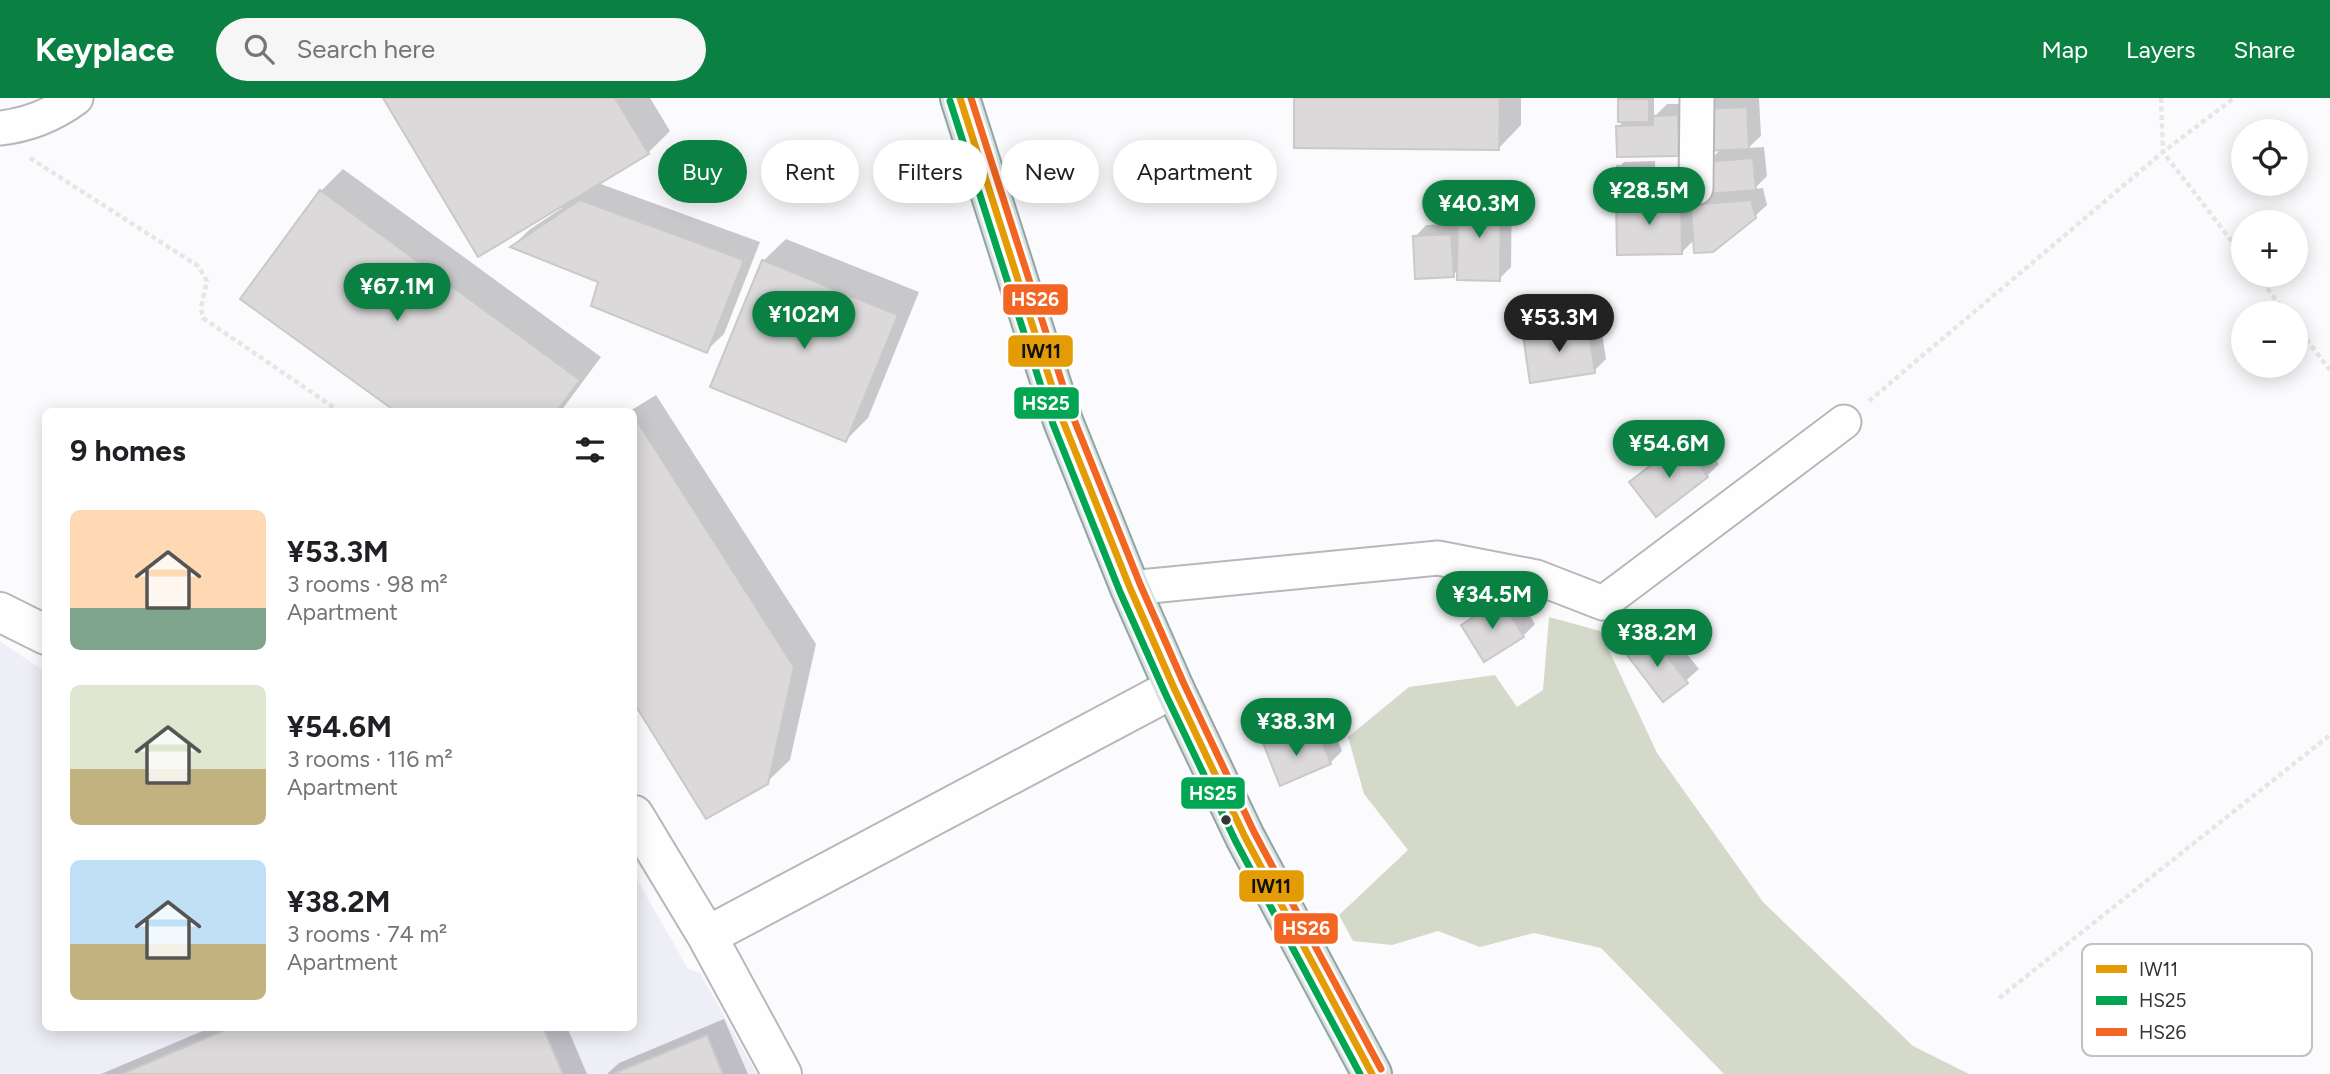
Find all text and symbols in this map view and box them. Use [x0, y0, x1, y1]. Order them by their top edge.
search box [216, 18, 706, 81]
text: Keyplace [35, 30, 174, 69]
icon: search [240, 30, 278, 68]
text: Search here [296, 33, 435, 65]
text: Map [2041, 35, 2088, 64]
text: Layers [2126, 35, 2195, 64]
text: Share [2233, 35, 2295, 64]
map controls [2231, 119, 2308, 378]
button: locate [2231, 119, 2308, 196]
chip: Buy [658, 140, 747, 203]
chip: Rent [761, 140, 859, 203]
chip: Filters [873, 140, 987, 203]
chip: New [1001, 140, 1099, 203]
chip: Apartment [1113, 140, 1277, 203]
pin: ¥28.5M [1592, 167, 1706, 227]
text: ¥28.5M [1609, 176, 1689, 204]
pin: ¥40.3M [1422, 180, 1536, 240]
text: ¥40.3M [1438, 189, 1520, 217]
button: + [2231, 210, 2308, 287]
pin: ¥67.1M [340, 264, 454, 323]
text: ¥67.1M [360, 272, 434, 300]
line badge: HS26 [1002, 283, 1069, 316]
text: HS26 [1011, 288, 1059, 311]
pin: ¥102M [755, 292, 853, 351]
pin: ¥53.3M [1502, 294, 1616, 354]
text: ¥102M [768, 300, 840, 328]
button: − [2231, 301, 2308, 378]
text: ¥53.3M [1520, 303, 1598, 331]
line badge: IW11 [1007, 334, 1074, 368]
text: IW11 [1021, 340, 1061, 363]
line badge: HS25 [1013, 386, 1080, 420]
text: HS25 [1022, 392, 1070, 415]
pin: ¥54.6M [1612, 420, 1726, 480]
text: ¥54.6M [1629, 429, 1709, 457]
icon: filters [571, 431, 609, 469]
text: 9 homes [70, 432, 186, 469]
text: ¥53.3M [287, 533, 389, 570]
icon: home [126, 538, 210, 622]
text: 3 rooms · 98 m² [287, 570, 448, 598]
pin: ¥34.5M [1435, 572, 1549, 631]
text: ¥34.5M [1452, 580, 1532, 608]
text: Apartment [287, 598, 398, 626]
pin: ¥38.2M [1600, 610, 1714, 669]
text: ¥38.2M [1617, 618, 1697, 646]
pin: ¥38.3M [1239, 698, 1353, 758]
text: ¥38.3M [1257, 707, 1335, 735]
text: ¥54.6M [287, 708, 392, 745]
icon: home [126, 713, 210, 797]
text: 3 rooms · 116 m² [287, 745, 453, 773]
text: Apartment [287, 773, 398, 801]
line badge: HS25 [1180, 776, 1246, 810]
text: HS25 [1189, 782, 1237, 805]
unlabelled marker [1219, 813, 1233, 827]
line badge: IW11 [1238, 869, 1305, 903]
text: IW11 [1251, 875, 1291, 898]
text: ¥38.2M [287, 883, 390, 920]
icon: home [126, 888, 210, 972]
line badge: HS26 [1273, 912, 1339, 945]
text: HS26 [1282, 917, 1330, 940]
text: 3 rooms · 74 m² [287, 920, 447, 948]
legend [2082, 944, 2312, 1056]
text: Apartment [287, 948, 398, 976]
text: IW11 [2139, 958, 2178, 981]
text: HS25 [2139, 989, 2187, 1012]
text: HS26 [2139, 1021, 2187, 1044]

